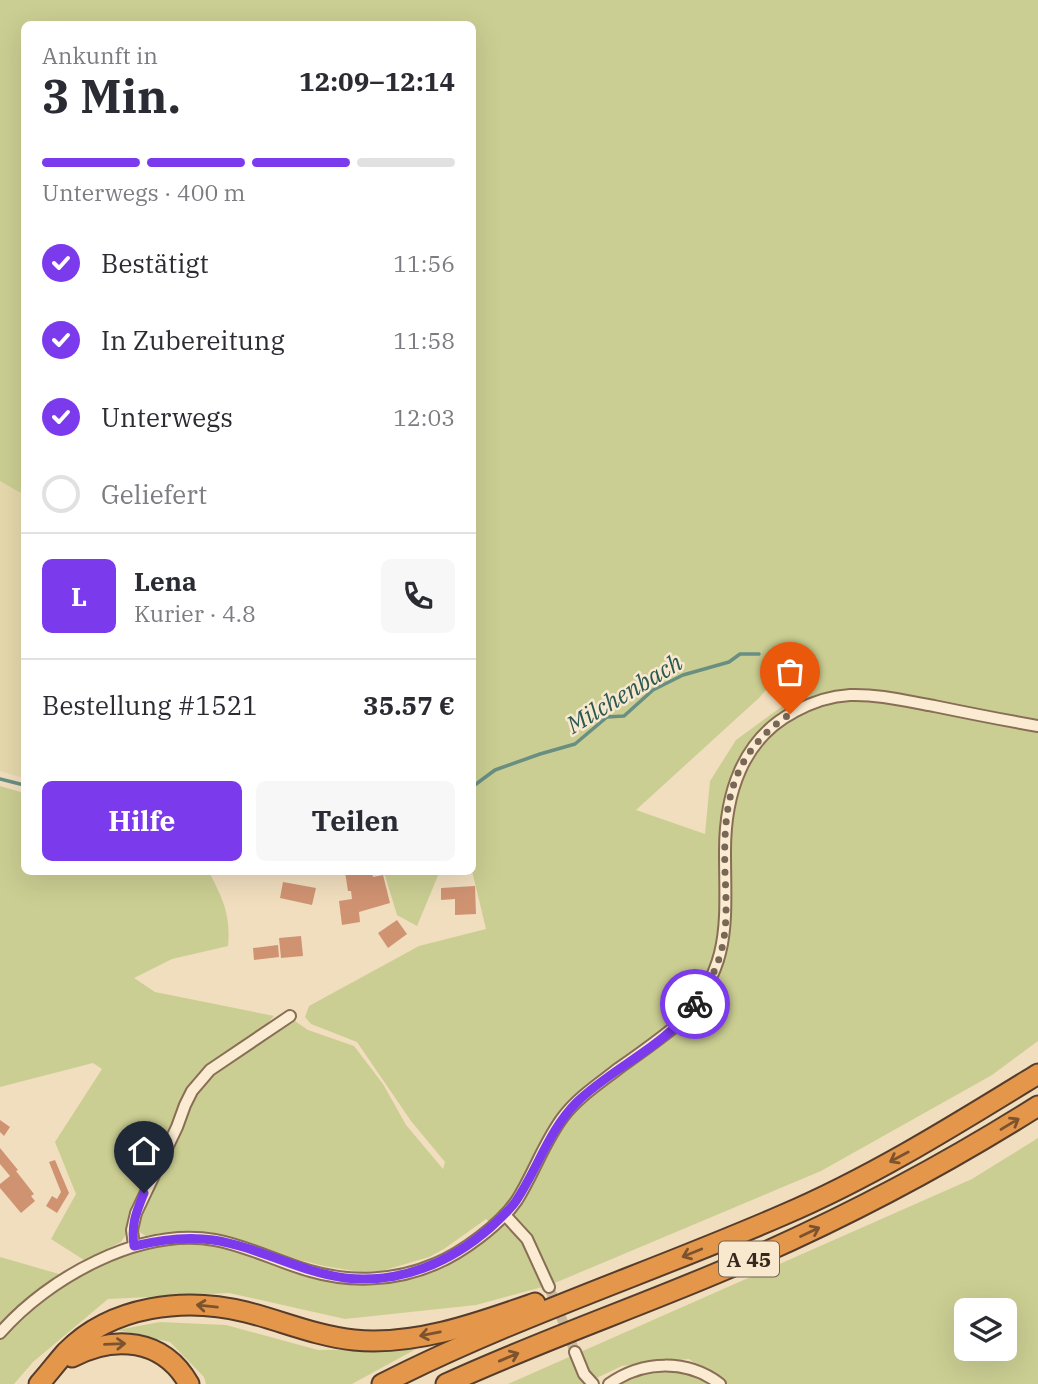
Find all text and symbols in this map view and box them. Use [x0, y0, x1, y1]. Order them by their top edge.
text: Ankunft in [42, 40, 158, 70]
text: 12:09–12:14 [299, 64, 455, 98]
text: 3 Min. [42, 66, 181, 126]
text: Unterwegs · 400 m [42, 177, 245, 207]
icon: check [42, 244, 80, 282]
text: Bestätigt [101, 246, 209, 280]
text: 11:56 [393, 248, 455, 278]
icon: check [42, 321, 80, 359]
text: In Zubereitung [101, 323, 285, 357]
text: 11:58 [393, 325, 455, 355]
icon: check [42, 398, 80, 436]
text: Unterwegs [101, 400, 233, 434]
text: 12:03 [393, 402, 455, 432]
text: Geliefert [101, 477, 207, 511]
button: phone [381, 559, 455, 633]
text: Lena [134, 564, 197, 598]
text: L [71, 579, 87, 613]
text: Kurier · 4.8 [134, 598, 256, 628]
pin [760, 642, 820, 714]
water label: Milchenbach [559, 646, 688, 741]
icon: bag [771, 653, 809, 691]
text: Bestellung #1521 [42, 688, 258, 722]
text: 35.57 € [363, 688, 455, 722]
button: Hilfe [42, 781, 242, 861]
button: Teilen [256, 781, 455, 861]
courier [660, 969, 730, 1039]
icon: bike [676, 985, 714, 1023]
one-way arrow [999, 1117, 1019, 1131]
pin [114, 1121, 174, 1193]
icon: home [125, 1132, 163, 1170]
one-way arrow [889, 1151, 909, 1165]
one-way arrow [798, 1225, 820, 1238]
road number: A 45 [719, 1242, 779, 1276]
one-way arrow [682, 1248, 704, 1261]
map controls [954, 1298, 1017, 1361]
button: layers [954, 1298, 1017, 1361]
one-way arrow [196, 1300, 219, 1313]
one-way arrow [419, 1327, 442, 1341]
one-way arrow [103, 1337, 126, 1350]
one-way arrow [498, 1349, 519, 1362]

